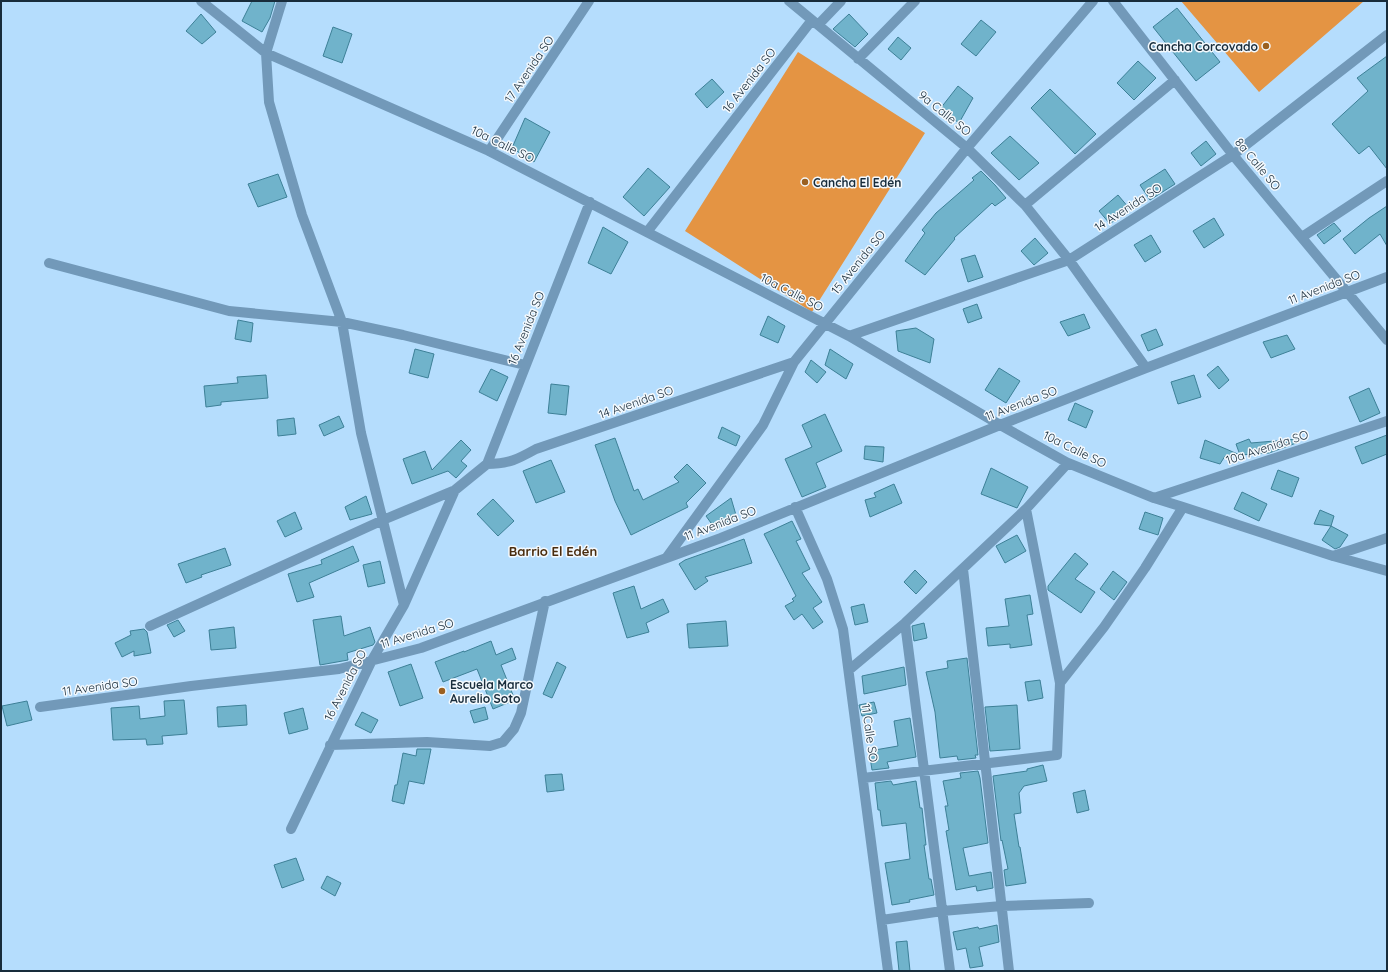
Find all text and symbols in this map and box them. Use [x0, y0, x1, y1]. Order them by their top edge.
street label: 17 Avenida SO [501, 33, 557, 105]
place label: Cancha Corcovado [1149, 39, 1258, 54]
marker: Cancha Corcovado [1261, 41, 1271, 51]
street label: 16 Avenida SO [719, 45, 779, 115]
street label: 9a Calle SO [916, 87, 974, 139]
street label: 10a Calle SO [469, 122, 537, 166]
street label: 8a Calle SO [1232, 135, 1284, 193]
place label: Cancha El Edén [813, 175, 901, 190]
marker: Cancha El Edén [800, 177, 810, 187]
street label: 14 Avenida SO [1091, 180, 1165, 234]
street label: 15 Avenida SO [828, 227, 888, 297]
street label: 11 Avenida SO [1286, 266, 1362, 308]
street label: 10a Calle SO [758, 270, 826, 314]
street label: 16 Avenida SO [504, 289, 548, 367]
street label: 14 Avenida SO [597, 382, 675, 422]
street label: 11 Avenida SO [983, 382, 1059, 424]
street label: 10a Calle SO [1041, 427, 1109, 471]
street label: 10a Avenida SO [1224, 427, 1310, 467]
street label: 11 Avenida SO [682, 502, 758, 544]
district label: Barrio El Edén [509, 543, 597, 559]
street label: 11 Avenida SO [379, 615, 455, 651]
street label: 16 Avenida SO [321, 647, 369, 723]
street label: 11 Avenida SO [61, 673, 139, 699]
place label: Escuela Marco Aurelio Soto [450, 677, 534, 706]
marker: Escuela Marco Aurelio Soto [437, 686, 447, 696]
street label: 11 Calle SO [858, 703, 882, 763]

